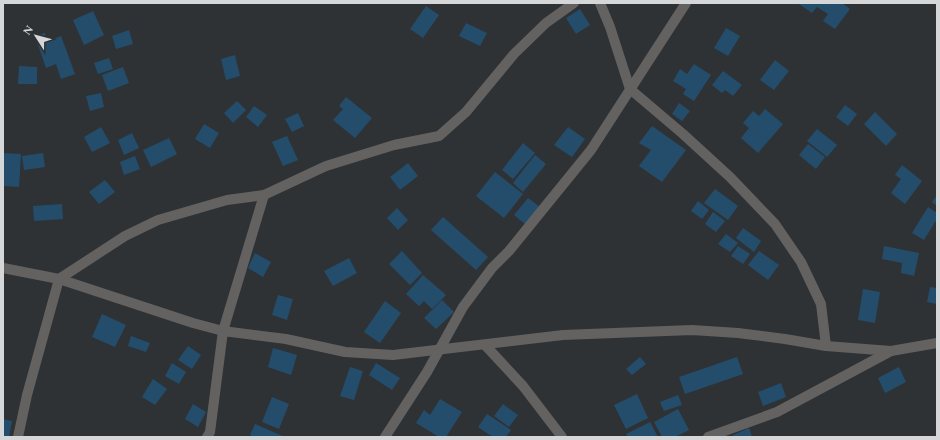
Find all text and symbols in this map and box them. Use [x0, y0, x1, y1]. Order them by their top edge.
north arrow [16, 16, 56, 56]
text: N [19, 22, 38, 39]

